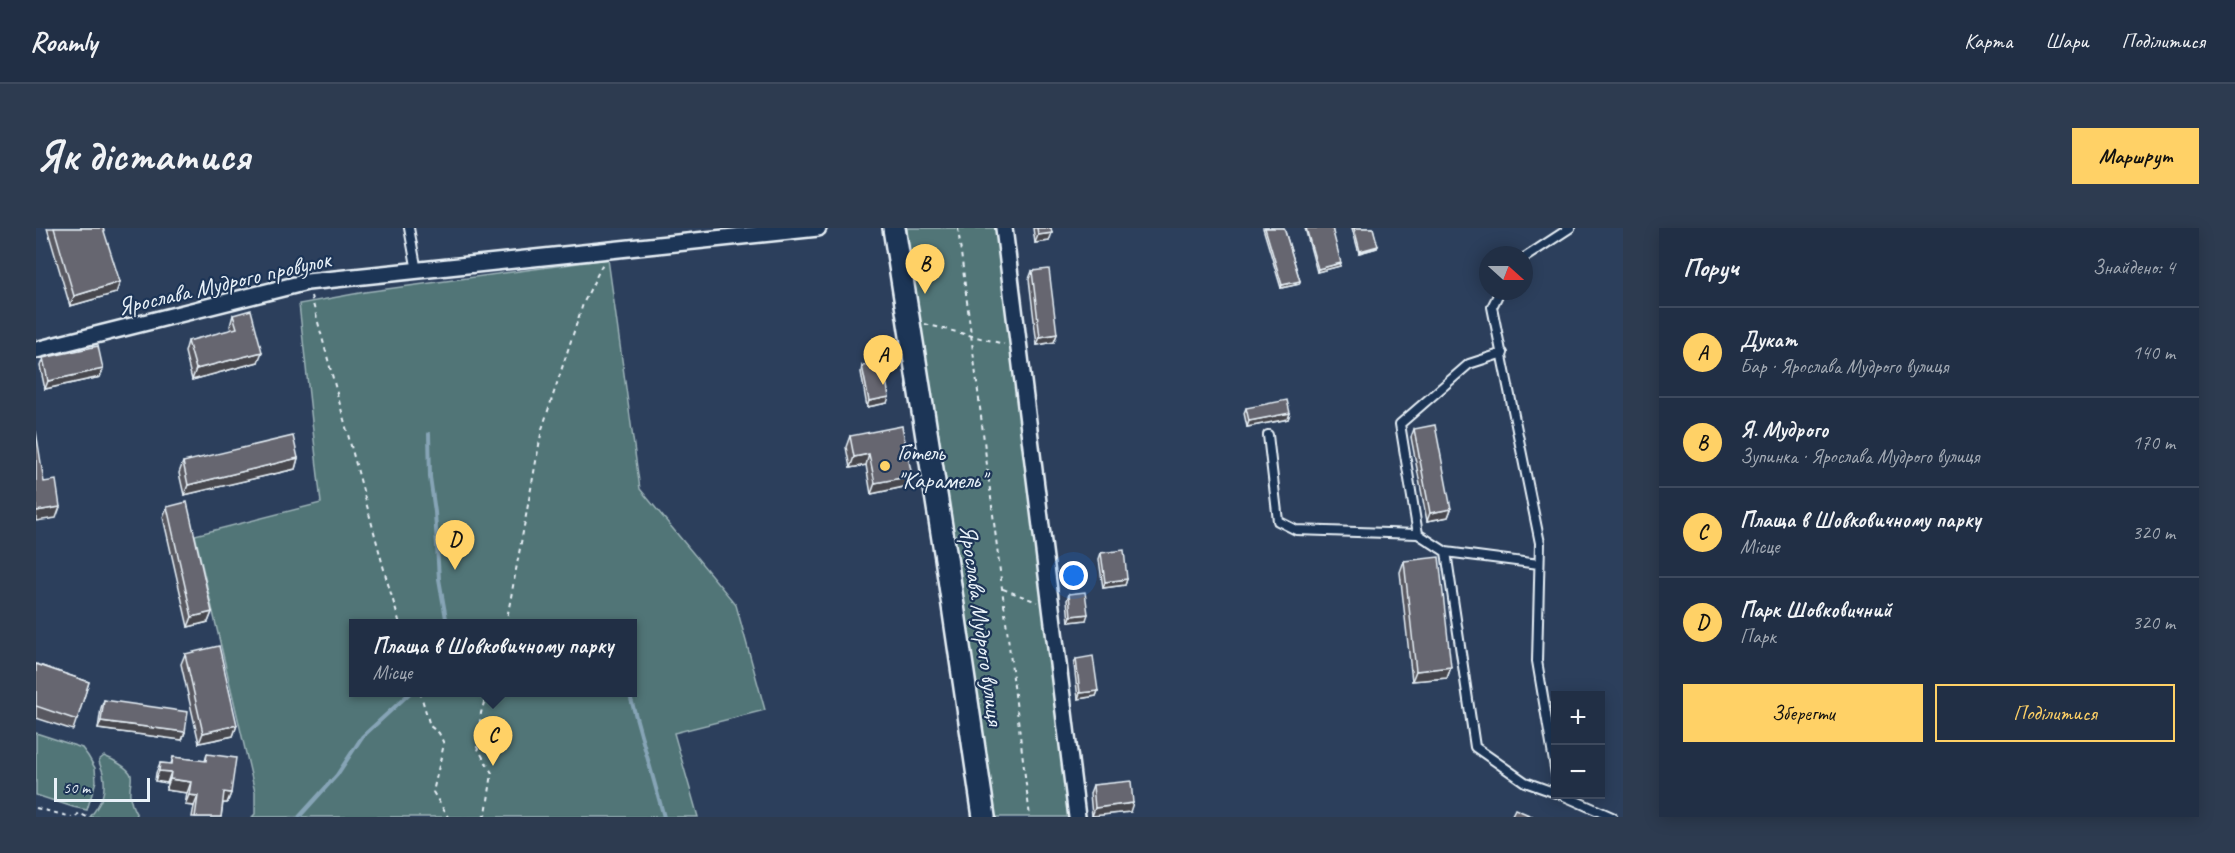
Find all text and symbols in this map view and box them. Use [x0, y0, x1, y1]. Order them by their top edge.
text: Roamly [30, 24, 97, 59]
text: Карта [1964, 28, 2012, 54]
text: Шари [2045, 28, 2089, 54]
text: Поділитися [2122, 28, 2205, 54]
button: Маршрут [2072, 128, 2199, 184]
text: Як дістатися [36, 130, 250, 183]
street label: Ярослава Мудрого провулок [115, 243, 336, 322]
pin: B [906, 244, 944, 294]
north arrow [1479, 246, 1533, 300]
text: Поруч [1683, 251, 1739, 284]
text: Знайдено: 4 [2093, 255, 2175, 280]
text: Дукат [1740, 326, 1797, 354]
pin: A [864, 336, 902, 385]
text: A [1697, 340, 1708, 365]
text: 140 m [2132, 340, 2175, 365]
text: Бар · Ярослава Мудрого вулиця [1740, 354, 1948, 379]
text: Я. Мудрого [1740, 416, 1828, 444]
text: B [1697, 430, 1708, 455]
text: 170 m [2132, 430, 2175, 455]
place label: Готель "Карамель" [897, 437, 991, 495]
text: Зупинка · Ярослава Мудрого вулиця [1740, 444, 1979, 469]
marker: Готель "Карамель" [878, 459, 892, 473]
text: Плаща в Шовковичному парку [1740, 506, 1980, 534]
pin: D [436, 520, 474, 570]
text: C [1698, 520, 1707, 545]
text: 320 m [2132, 520, 2175, 545]
street label: Ярослава Мудрого вулиця [953, 523, 1011, 729]
text: Місце [1740, 534, 1780, 559]
your location [1059, 561, 1088, 590]
text: Парк Шовковичний [1740, 596, 1892, 624]
text: D [1697, 610, 1708, 635]
text: 320 m [2132, 610, 2175, 635]
popup [349, 619, 637, 697]
text: Парк [1740, 624, 1776, 649]
text: Плаща в Шовковичному парку [373, 632, 613, 660]
text: Місце [373, 660, 412, 685]
button: Зберегти [1683, 684, 1923, 742]
button: Поділитися [1935, 684, 2175, 742]
map controls [1551, 691, 1605, 799]
button: + [1551, 691, 1605, 745]
pin: C [474, 716, 512, 766]
button: − [1551, 745, 1605, 799]
scale bar [54, 775, 150, 802]
text: 50 m [63, 778, 90, 798]

